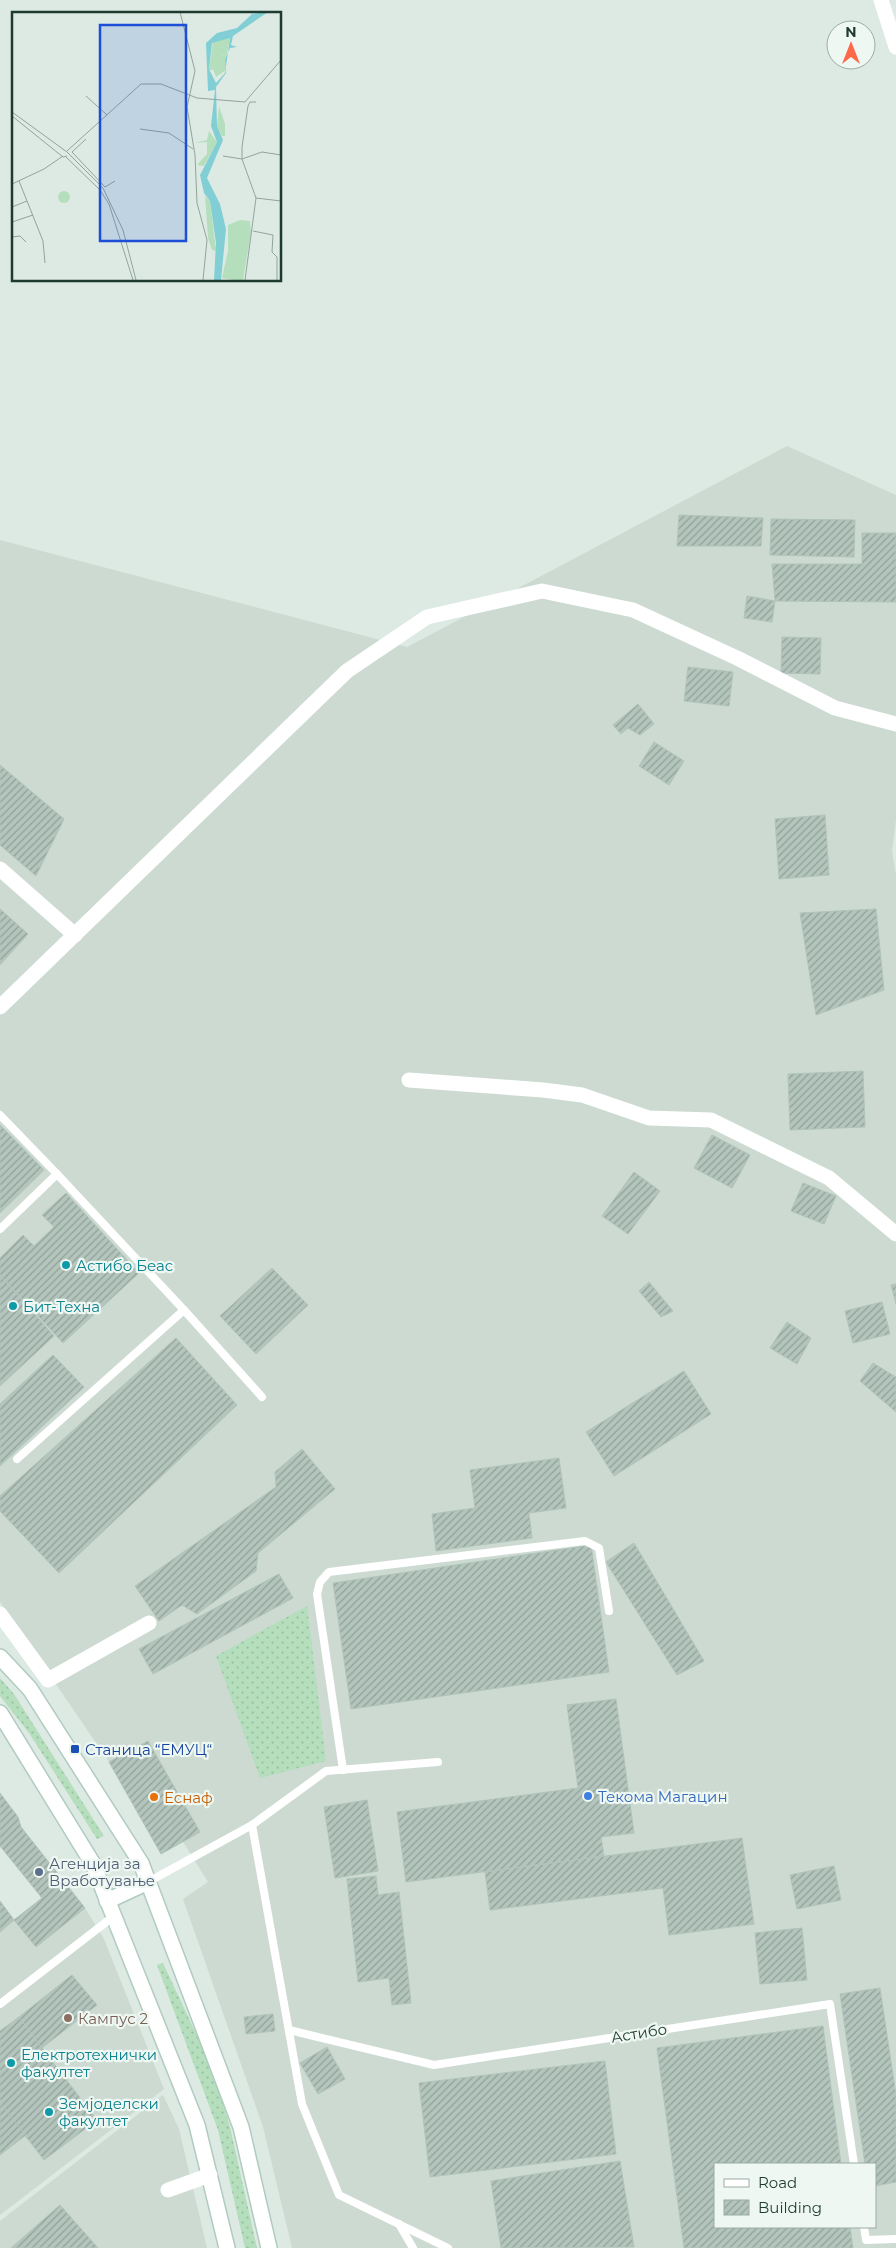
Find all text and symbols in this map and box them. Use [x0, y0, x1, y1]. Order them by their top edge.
inset map [12, 12, 281, 281]
north arrow [826, 20, 876, 70]
text: N [845, 23, 857, 41]
place label: Астибо Беас [76, 1256, 173, 1275]
marker: Астибо Беас [60, 1259, 72, 1271]
place label: Бит-Техна [23, 1297, 100, 1316]
marker: Бит-Техна [7, 1300, 19, 1312]
place label: Станица “ЕМУЦ“ [85, 1740, 212, 1759]
marker: Станица “ЕМУЦ“ [69, 1743, 81, 1755]
place label: Текома Магацин [598, 1787, 728, 1806]
place label: Еснаф [164, 1788, 213, 1807]
marker: Текома Магацин [582, 1790, 594, 1802]
marker: Еснаф [148, 1791, 160, 1803]
place label: Агенција за Вработување [49, 1854, 155, 1890]
marker: Агенција за Вработување [33, 1866, 45, 1878]
place label: Кампус 2 [78, 2009, 148, 2028]
marker: Кампус 2 [62, 2012, 74, 2024]
street label: Астибо [610, 2019, 668, 2047]
place label: Електротехнички факултет [21, 2045, 157, 2081]
marker: Електротехнички факултет [5, 2057, 17, 2069]
place label: Земјоделски факултет [59, 2094, 159, 2130]
marker: Земјоделски факултет [43, 2106, 55, 2118]
legend [714, 2163, 876, 2228]
text: Road [758, 2173, 797, 2192]
text: Building [758, 2198, 822, 2217]

